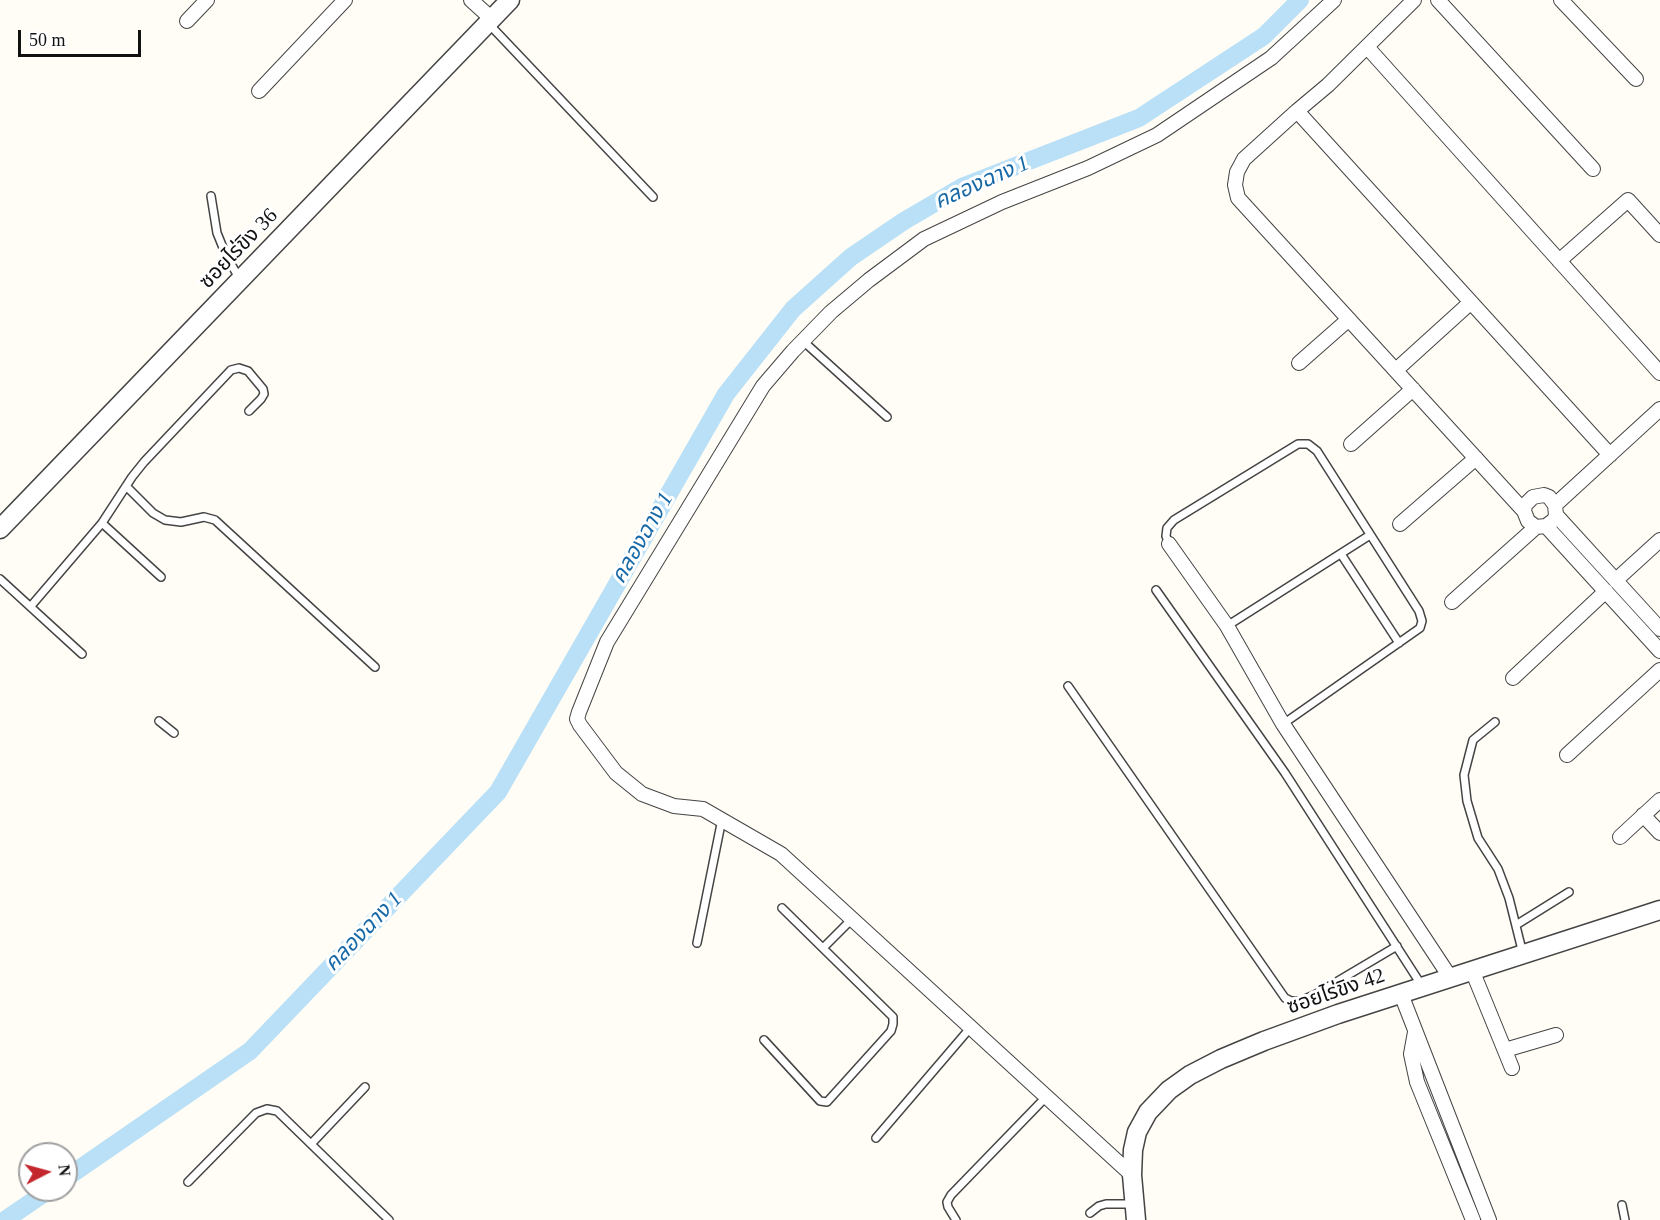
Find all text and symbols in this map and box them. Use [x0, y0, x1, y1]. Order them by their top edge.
scale bar [21, 18, 144, 56]
text: 50 m [29, 30, 66, 50]
water label: คลองฉาง 1 [930, 150, 1034, 216]
street label: ซอยไร่ขิง 36 [195, 204, 283, 294]
water label: คลองฉาง 1 [606, 488, 680, 588]
water label: คลองฉาง 1 [319, 886, 409, 978]
street label: ซอยไร่ขิง 42 [1284, 964, 1388, 1020]
north arrow [18, 1142, 78, 1202]
text: N [55, 1164, 73, 1177]

